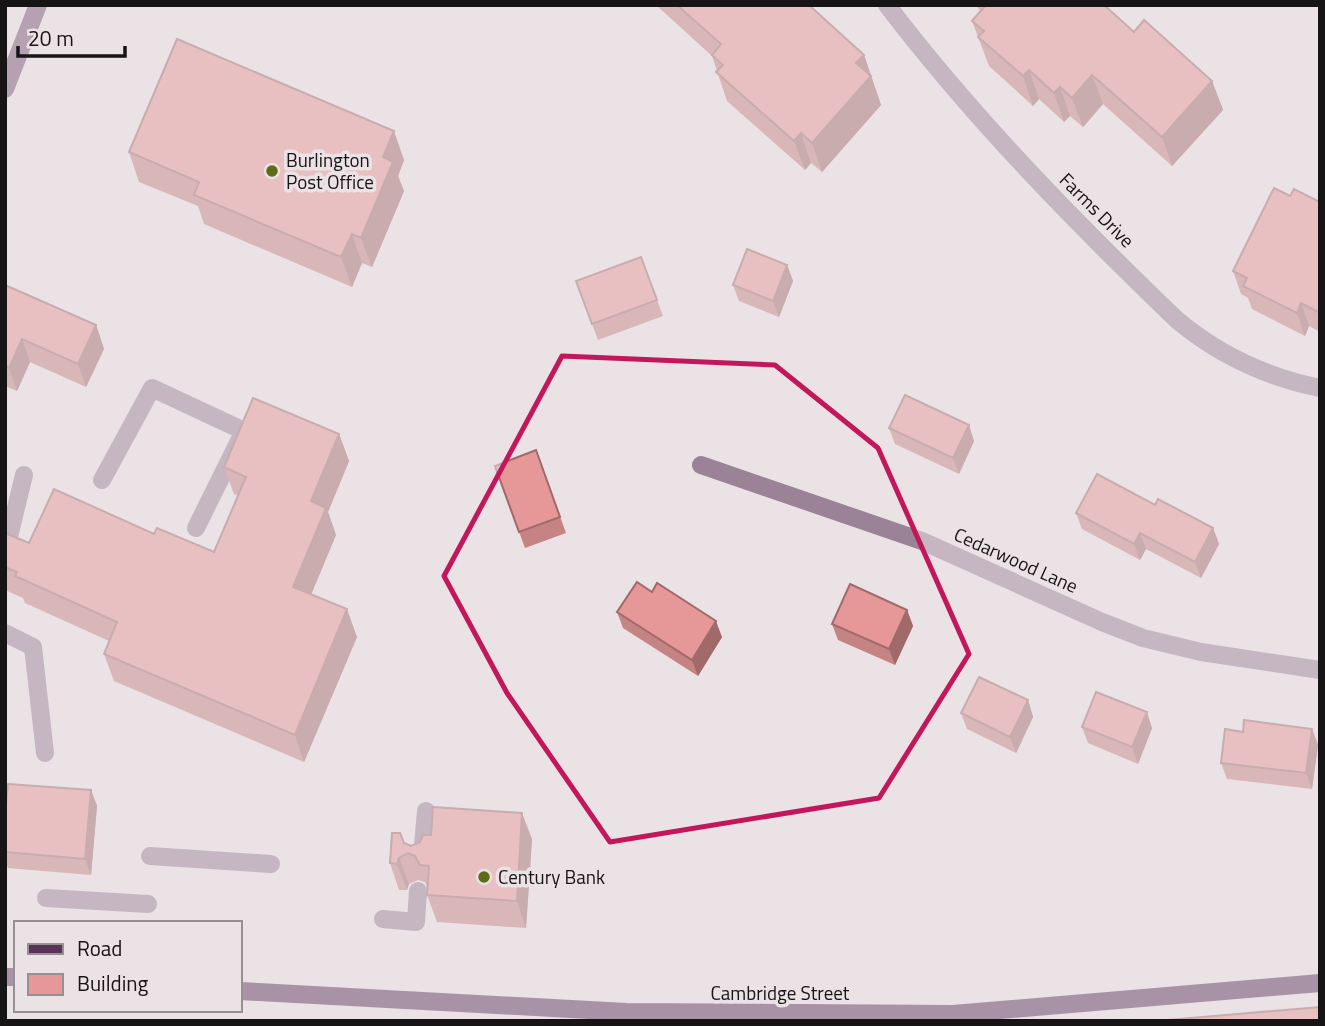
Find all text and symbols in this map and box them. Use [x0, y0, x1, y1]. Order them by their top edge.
scale bar [18, 14, 124, 58]
text: 20 m [28, 22, 74, 54]
place label: Burlington Post Office [286, 145, 374, 196]
marker: Burlington Post Office [264, 163, 280, 179]
street label: Farms Drive [1053, 165, 1142, 254]
street label: Cedarwood Lane [950, 519, 1083, 600]
place label: Century Bank [498, 862, 605, 891]
marker: Century Bank [476, 869, 492, 885]
legend [14, 921, 242, 1012]
text: Road [77, 932, 122, 964]
text: Building [77, 967, 149, 999]
street label: Cambridge Street [710, 978, 850, 1007]

